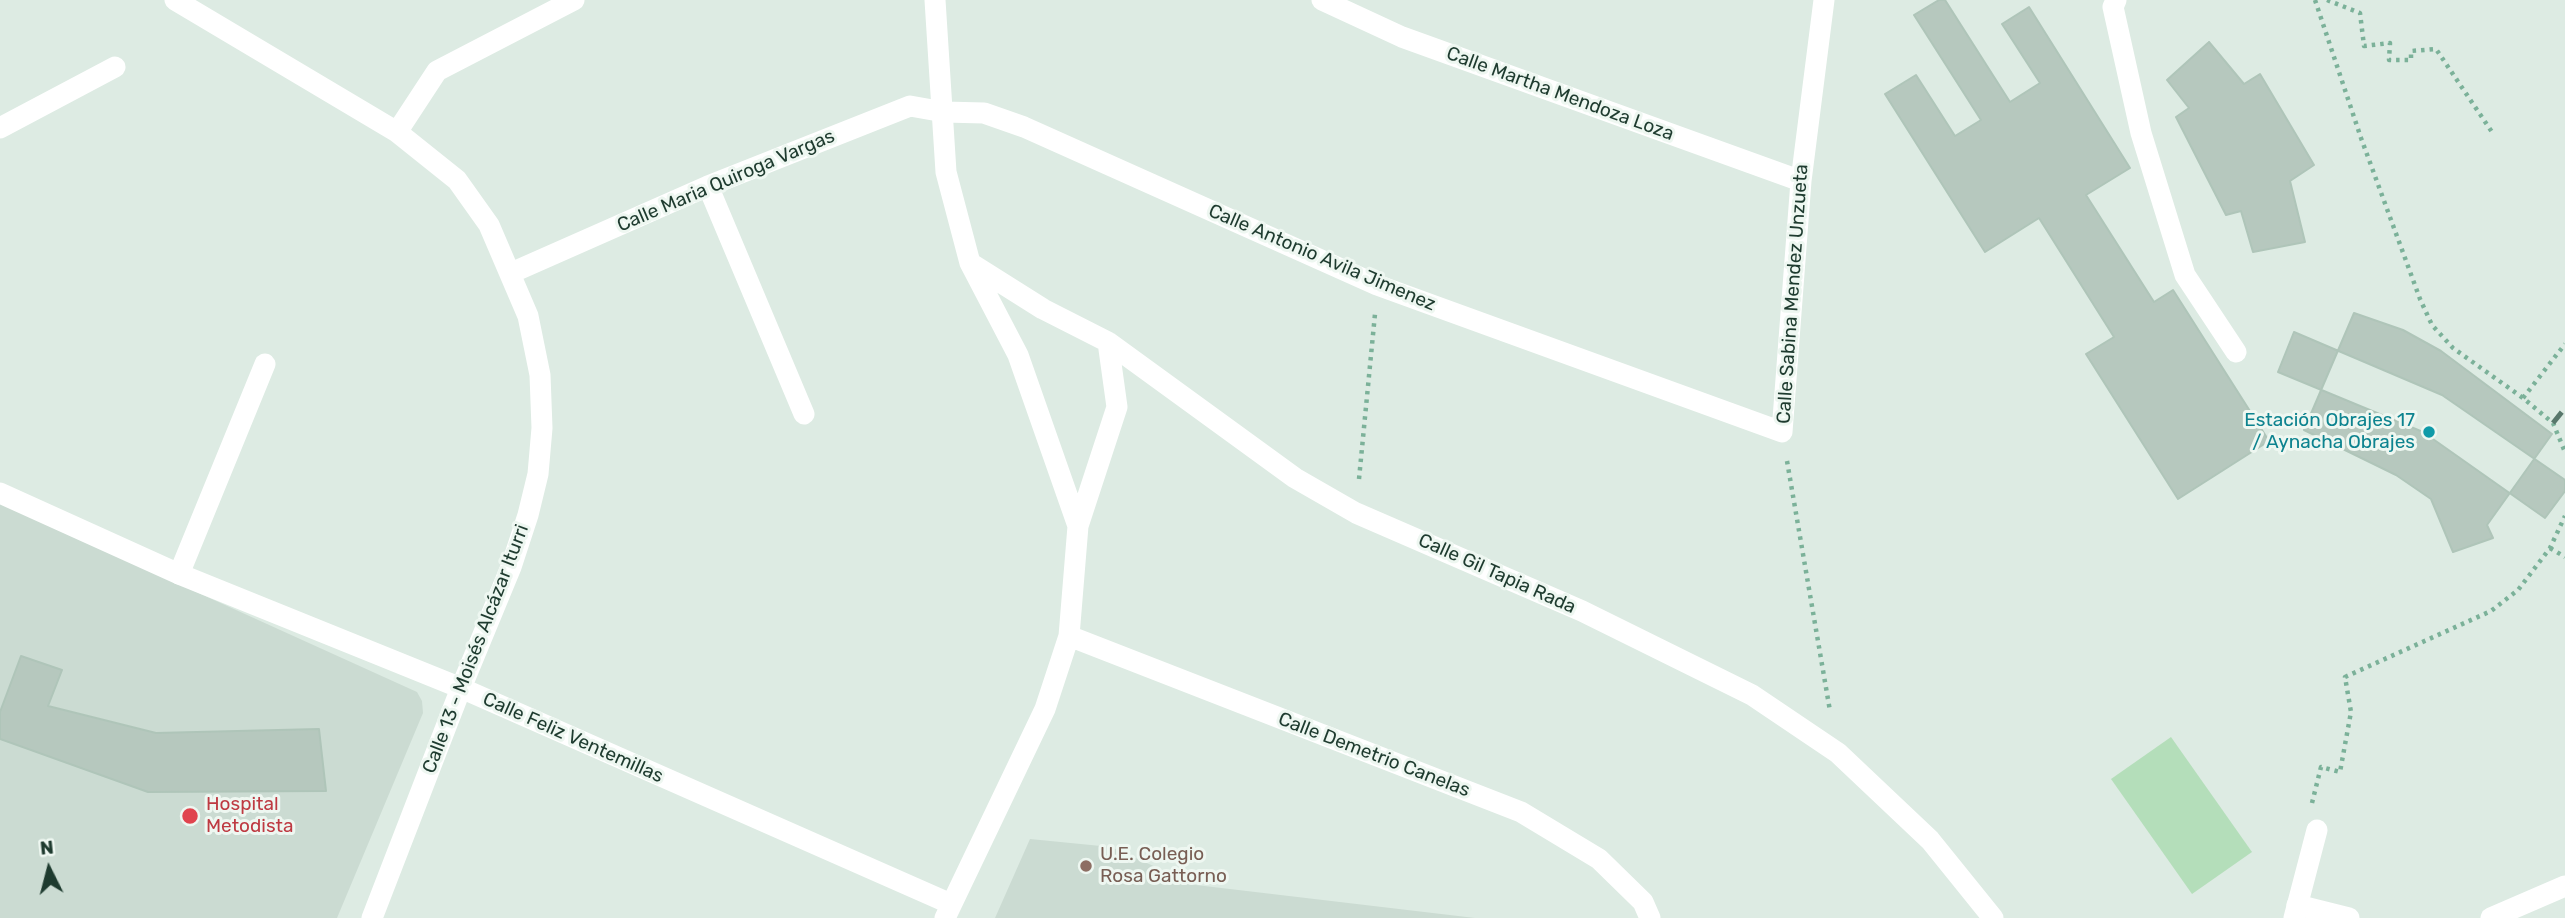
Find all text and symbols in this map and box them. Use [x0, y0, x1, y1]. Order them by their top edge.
street label: Calle Martha Mendoza Loza [1443, 42, 1677, 146]
street label: Calle Maria Quiroga Vargas [614, 125, 838, 237]
street label: Calle Sabina Mendez Unzueta [1773, 163, 1813, 425]
street label: Calle Antonio Avila Jimenez [1205, 200, 1439, 316]
place label: Estación Obrajes 17 / Aynacha Obrajes [2244, 410, 2415, 454]
marker: Estación Obrajes 17 / Aynacha Obrajes [2421, 424, 2437, 440]
street label: Calle 13 - Moisés Alcázar Iturri [418, 521, 534, 777]
street label: Calle Gil Tapia Rada [1415, 529, 1579, 619]
street label: Calle Feliz Ventemillas [479, 688, 667, 788]
street label: Calle Demetrio Canelas [1275, 708, 1473, 802]
place label: Hospital Metodista [206, 794, 293, 838]
marker: Hospital Metodista [180, 806, 200, 826]
north arrow [14, 834, 84, 904]
text: N [39, 835, 55, 860]
place label: U.E. Colegio Rosa Gattorno [1100, 844, 1227, 888]
marker: U.E. Colegio Rosa Gattorno [1078, 858, 1094, 874]

